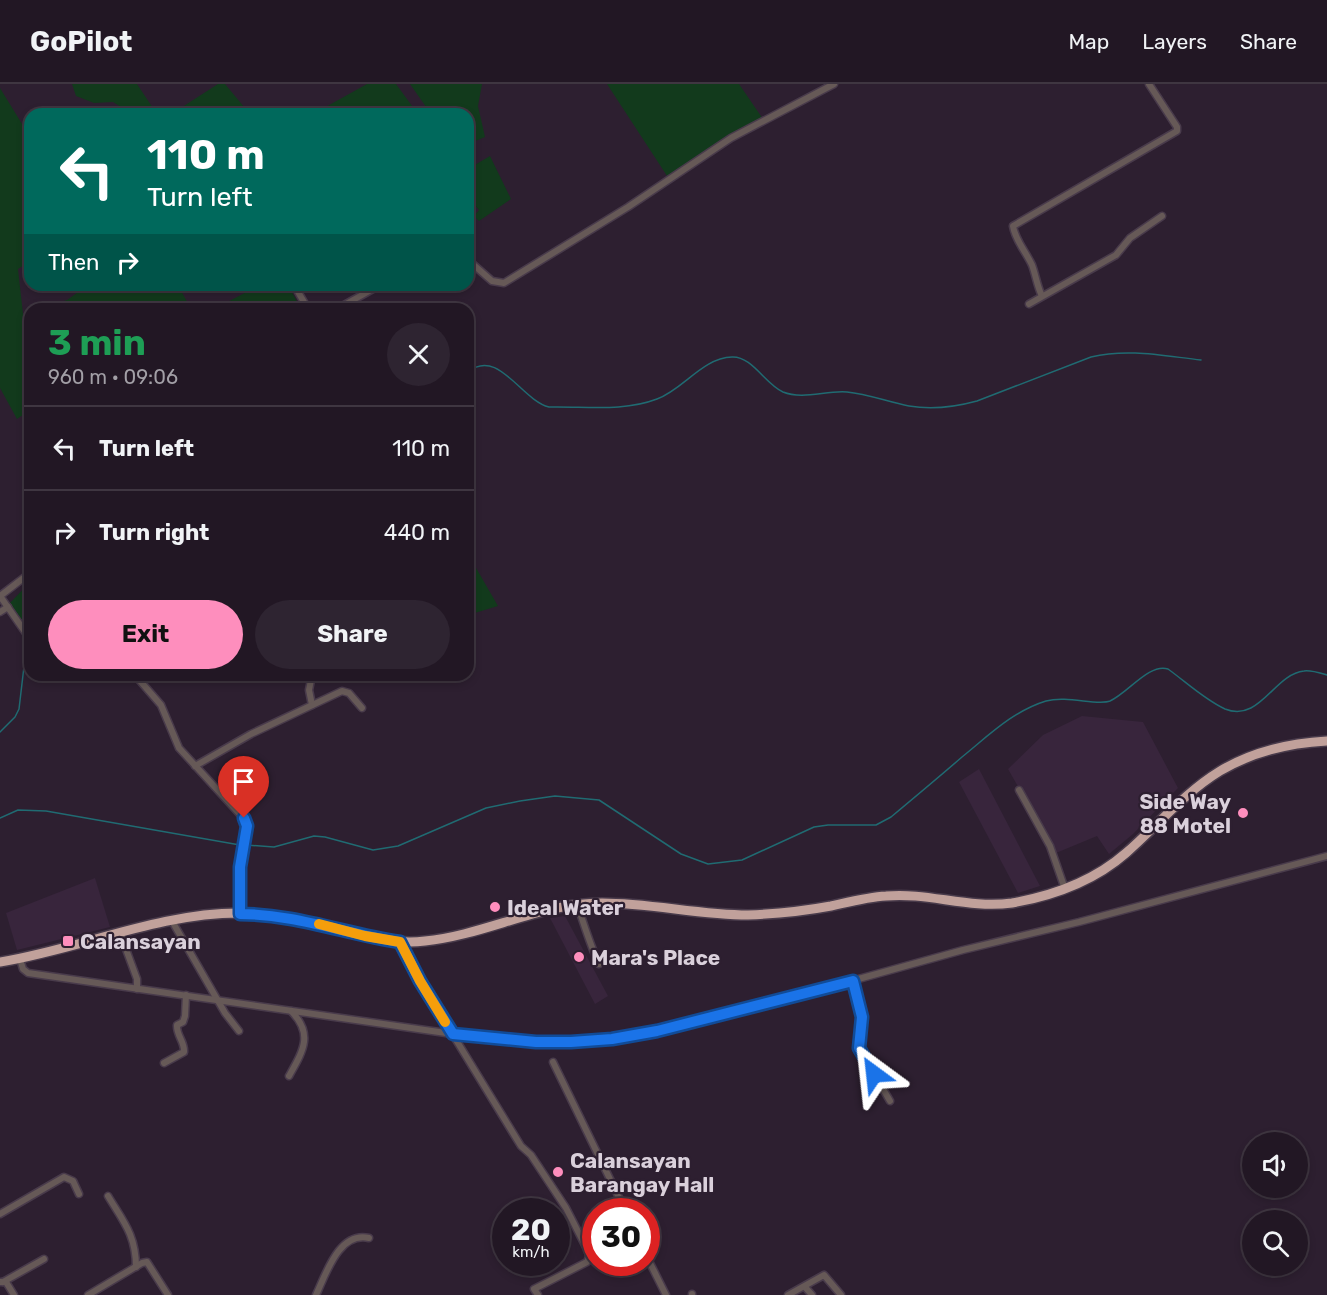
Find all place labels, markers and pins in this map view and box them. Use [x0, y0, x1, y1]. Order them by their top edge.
pin [218, 756, 269, 818]
place label: Side Way 88 Motel [1139, 789, 1231, 838]
marker: Side Way 88 Motel [1236, 806, 1250, 820]
place label: Ideal Water [507, 895, 624, 920]
marker: Ideal Water [488, 900, 502, 914]
place label: Calansayan [80, 929, 201, 954]
marker: Calansayan [61, 934, 75, 948]
place label: Mara's Place [591, 945, 720, 970]
marker: Mara's Place [572, 950, 586, 964]
place label: Calansayan Barangay Hall [570, 1148, 714, 1197]
marker: Calansayan Barangay Hall [551, 1165, 565, 1179]

